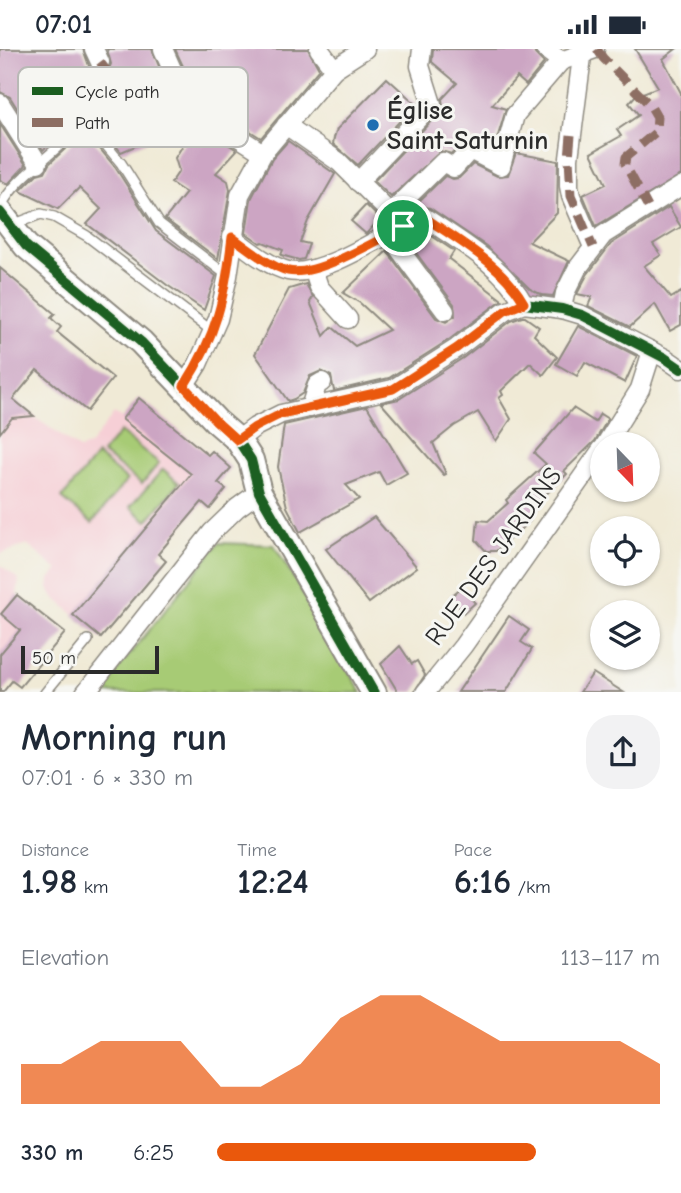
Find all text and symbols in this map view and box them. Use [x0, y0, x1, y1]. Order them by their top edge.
text: 07:01 [35, 10, 92, 40]
legend [18, 67, 248, 147]
text: Cycle path [75, 81, 160, 103]
place label: Église Saint-Saturnin [387, 95, 548, 156]
text: Path [75, 112, 110, 134]
marker: Église Saint-Saturnin [365, 117, 381, 133]
pin [373, 196, 433, 256]
icon: arrive [384, 207, 422, 245]
north arrow [590, 432, 660, 502]
map controls [590, 432, 660, 670]
street label: RUE DES JARDINS [419, 462, 568, 651]
button: locate [590, 516, 660, 586]
button: layers [590, 600, 660, 670]
scale bar [21, 643, 159, 675]
text: 50 m [32, 647, 76, 669]
button: share [586, 715, 660, 789]
text: Morning run [21, 716, 227, 760]
text: 07:01 · 6 × 330 m [21, 764, 193, 791]
text: Distance [21, 839, 89, 861]
text: Time [237, 839, 277, 861]
text: Pace [454, 839, 492, 861]
text: 1.98 [21, 861, 77, 902]
text: 12:24 [237, 861, 309, 902]
text: 6:16 [454, 861, 511, 902]
text: km [77, 876, 109, 898]
text: /km [511, 876, 551, 898]
text: Elevation [21, 944, 109, 971]
text: 113–117 m [561, 944, 660, 971]
text: 330 m [21, 1139, 83, 1166]
text: 6:25 [133, 1139, 174, 1166]

